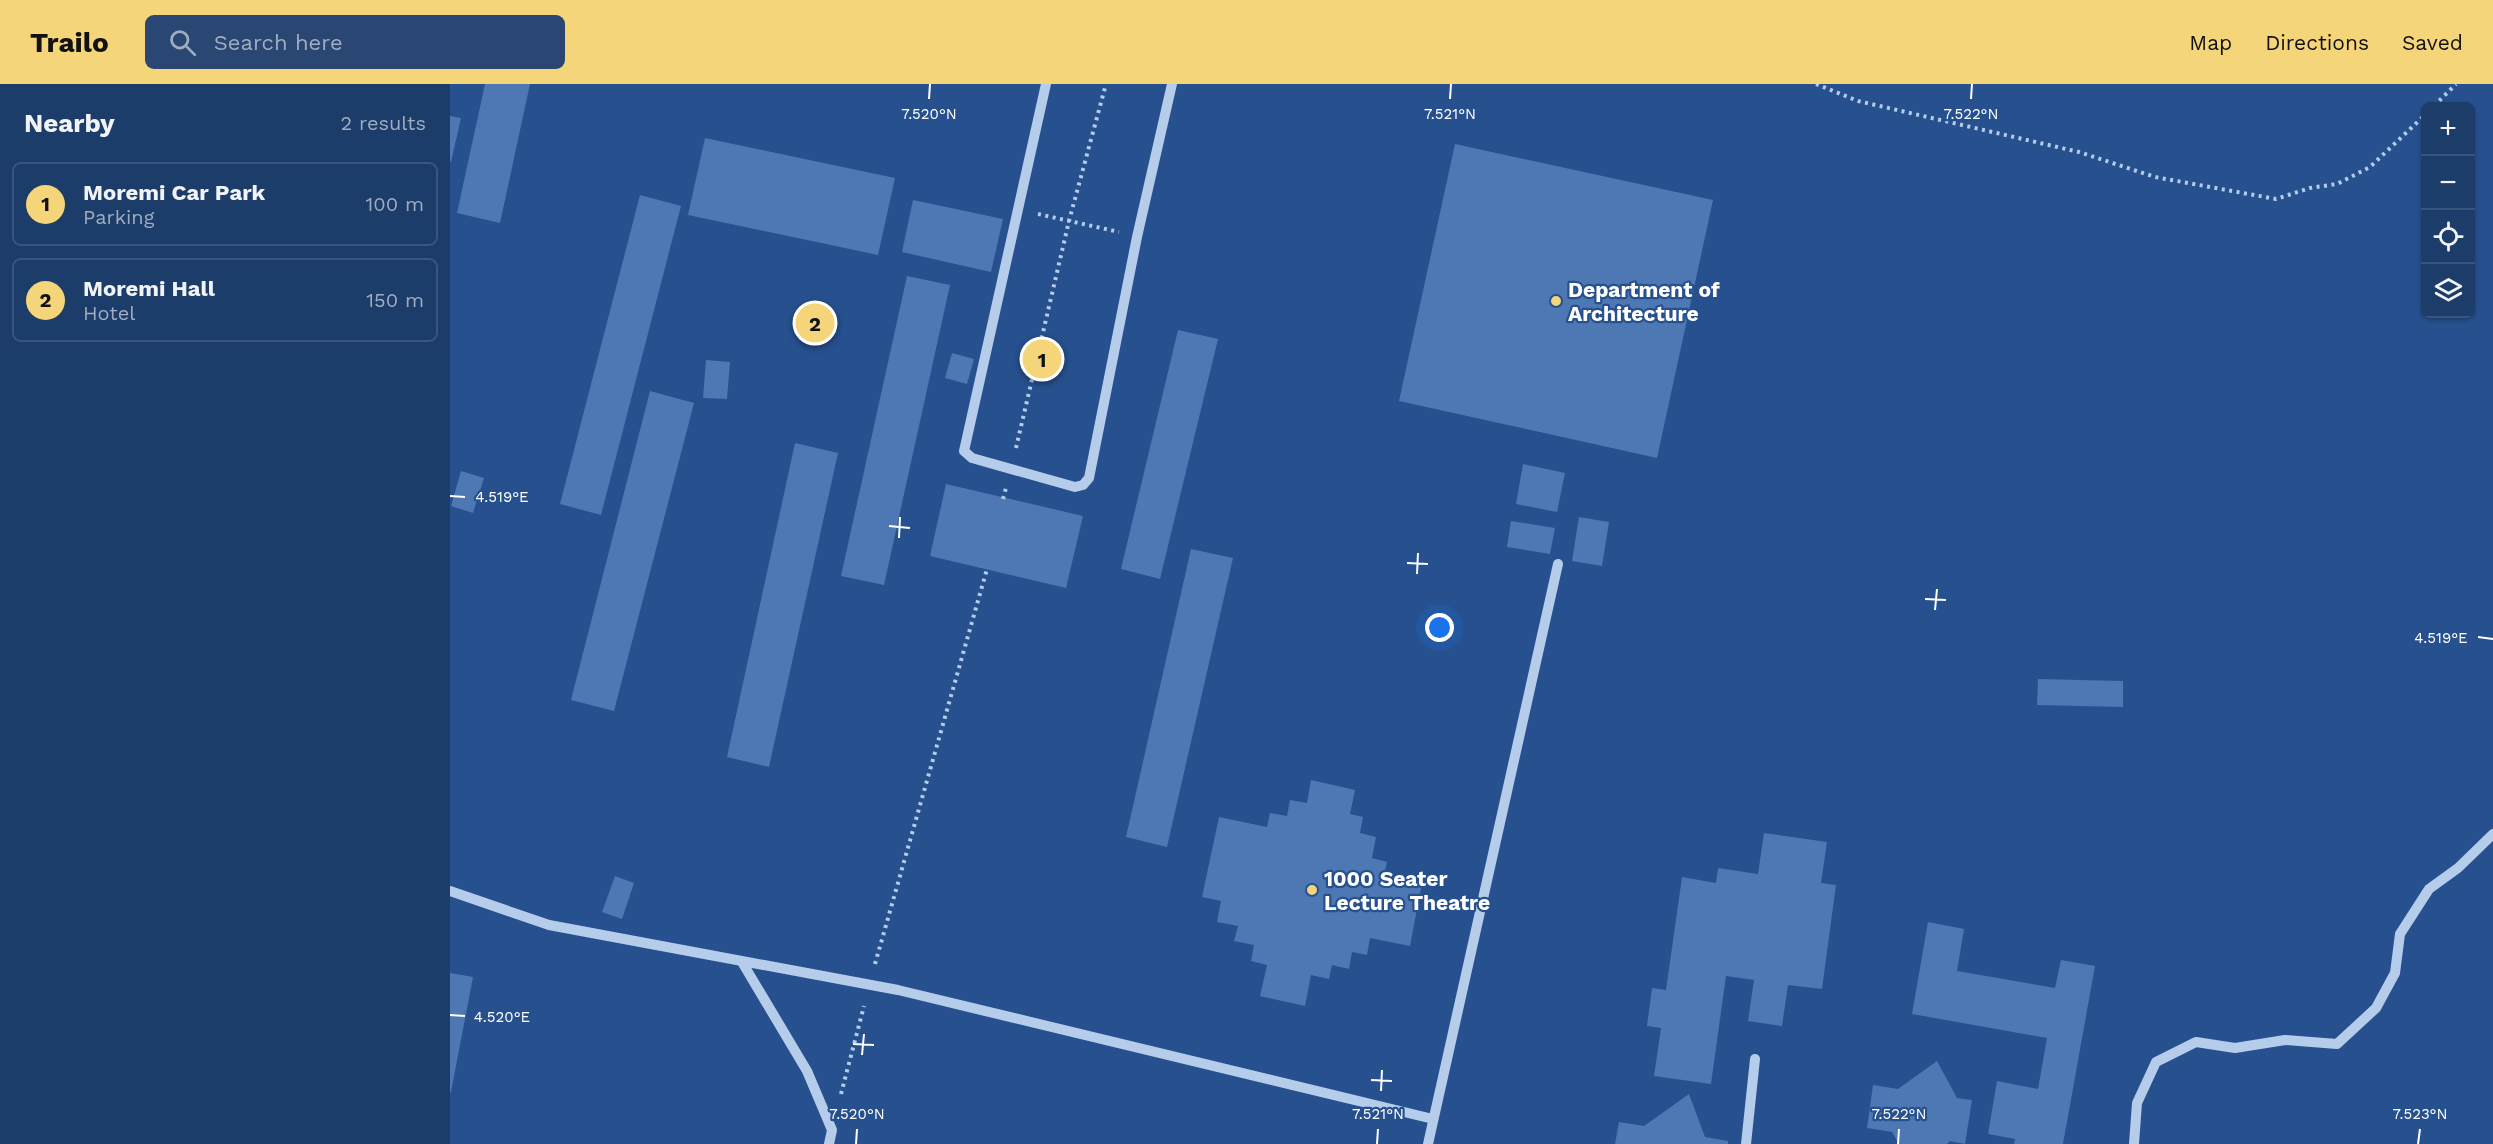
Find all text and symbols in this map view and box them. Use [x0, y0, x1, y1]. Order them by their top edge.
search box [145, 15, 565, 69]
text: Trailo [30, 26, 109, 59]
icon: search [166, 26, 199, 59]
text: Search here [214, 30, 343, 55]
text: Map [2189, 30, 2232, 55]
text: Directions [2265, 30, 2369, 55]
text: Saved [2402, 30, 2463, 55]
map controls [2421, 102, 2475, 318]
button: + [2421, 102, 2475, 156]
text: 7.520°N [901, 105, 957, 123]
text: 7.521°N [1424, 105, 1476, 123]
text: 7.522°N [1943, 105, 1999, 123]
text: Nearby [24, 108, 115, 138]
text: 2 results [341, 111, 426, 135]
button: − [2421, 156, 2475, 210]
text: Moremi Car Park [83, 180, 265, 205]
text: 1 [41, 192, 50, 216]
text: 100 m [365, 192, 424, 216]
text: Parking [83, 205, 154, 229]
button: locate [2421, 210, 2475, 264]
button: layers [2421, 264, 2475, 318]
text: Moremi Hall [83, 276, 215, 301]
place label: Department of Architecture [1568, 277, 1720, 326]
text: 2 [40, 288, 51, 312]
text: 150 m [366, 288, 424, 312]
marker: Department of Architecture [1549, 294, 1563, 308]
pin: 2 [796, 300, 835, 346]
text: Hotel [83, 301, 135, 325]
pin: 1 [1022, 336, 1062, 382]
text: 4.519°E [475, 488, 529, 506]
your location [1425, 613, 1454, 642]
text: 4.519°E [2414, 629, 2468, 647]
place label: 1000 Seater Lecture Theatre [1324, 866, 1490, 915]
marker: 1000 Seater Lecture Theatre [1305, 883, 1319, 897]
text: 4.520°E [474, 1008, 530, 1026]
text: 7.520°N [829, 1105, 885, 1123]
text: 7.521°N [1352, 1105, 1404, 1123]
text: 7.522°N [1871, 1105, 1927, 1123]
text: 7.523°N [2392, 1105, 2448, 1123]

